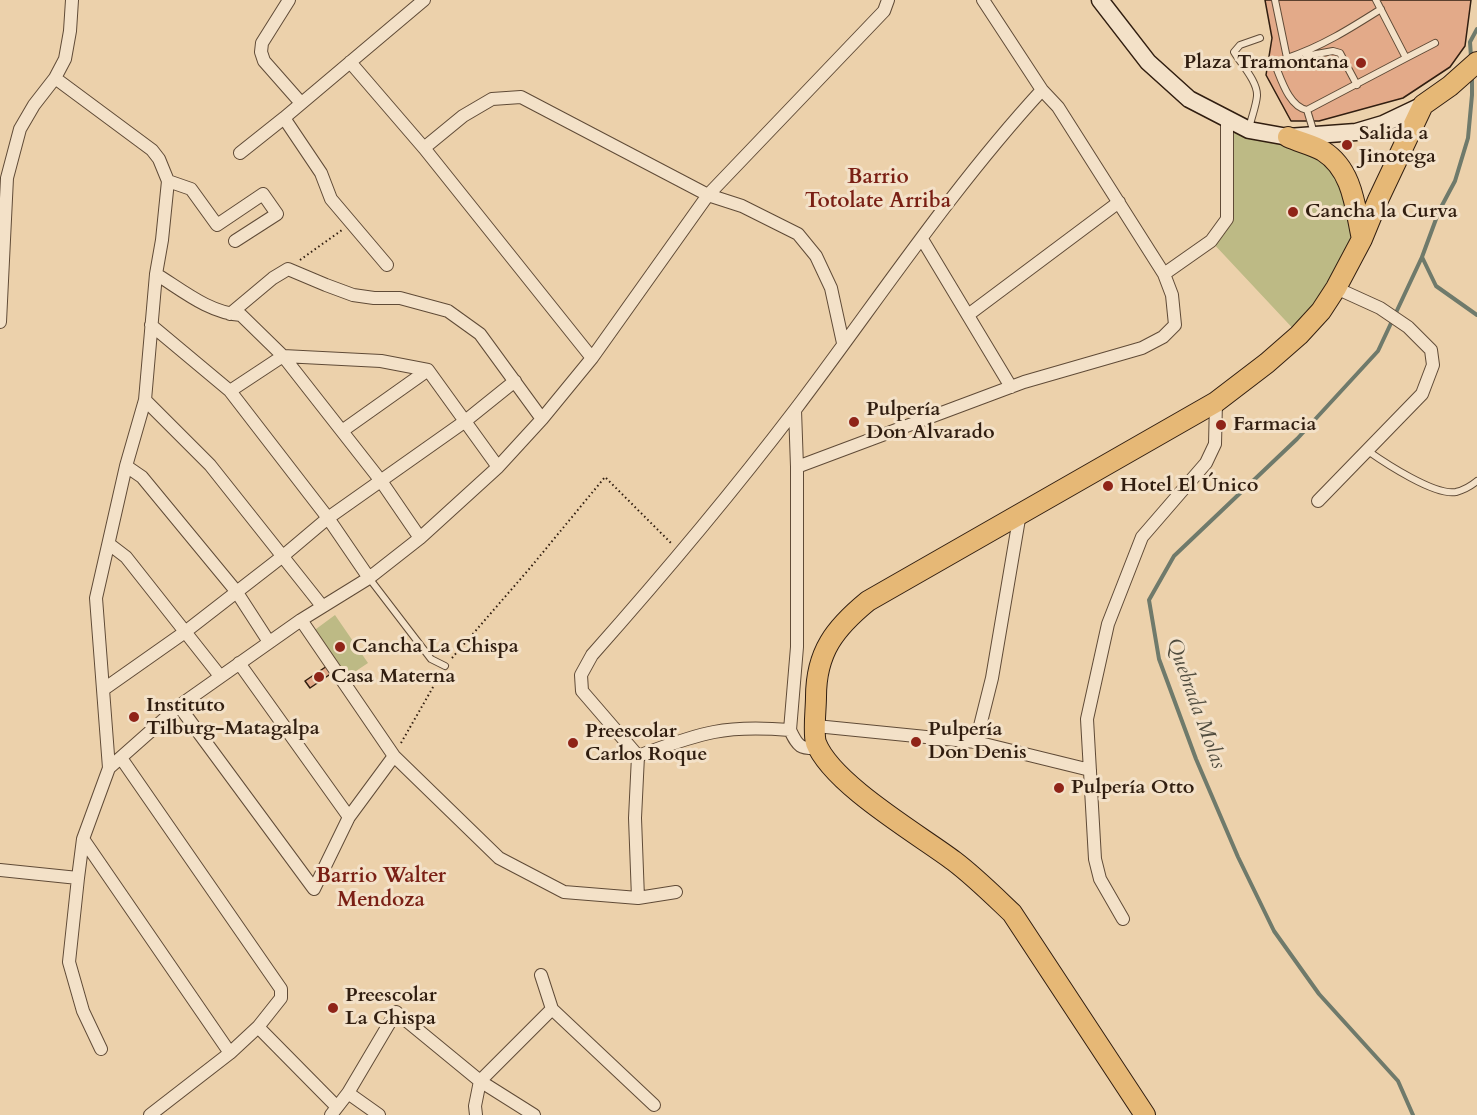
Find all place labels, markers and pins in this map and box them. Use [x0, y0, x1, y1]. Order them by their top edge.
place label: Plaza Tramontana [1183, 51, 1349, 75]
marker: Plaza Tramontana [1354, 56, 1368, 70]
place label: Salida a Jinotega [1359, 122, 1436, 169]
marker: Salida a Jinotega [1340, 138, 1354, 152]
place label: Cancha la Curva [1305, 200, 1458, 224]
marker: Cancha la Curva [1286, 205, 1300, 219]
place label: Pulpería Don Alvarado [866, 398, 995, 445]
place label: Farmacia [1233, 413, 1316, 437]
marker: Pulpería Don Alvarado [847, 415, 861, 429]
marker: Farmacia [1214, 418, 1228, 432]
place label: Hotel El Único [1120, 474, 1258, 498]
marker: Hotel El Único [1101, 479, 1115, 493]
place label: Cancha La Chispa [352, 635, 519, 659]
marker: Cancha La Chispa [333, 640, 347, 654]
place label: Casa Materna [331, 665, 455, 689]
marker: Casa Materna [312, 670, 326, 684]
place label: Instituto Tilburg-Matagalpa [146, 694, 320, 741]
marker: Instituto Tilburg-Matagalpa [127, 710, 141, 724]
place label: Pulpería Don Denis [928, 718, 1027, 765]
place label: Preescolar Carlos Roque [585, 720, 707, 767]
marker: Pulpería Don Denis [909, 735, 923, 749]
marker: Preescolar Carlos Roque [566, 736, 580, 750]
place label: Pulpería Otto [1071, 776, 1194, 800]
marker: Pulpería Otto [1052, 781, 1066, 795]
place label: Preescolar La Chispa [345, 984, 437, 1031]
marker: Preescolar La Chispa [326, 1001, 340, 1015]

